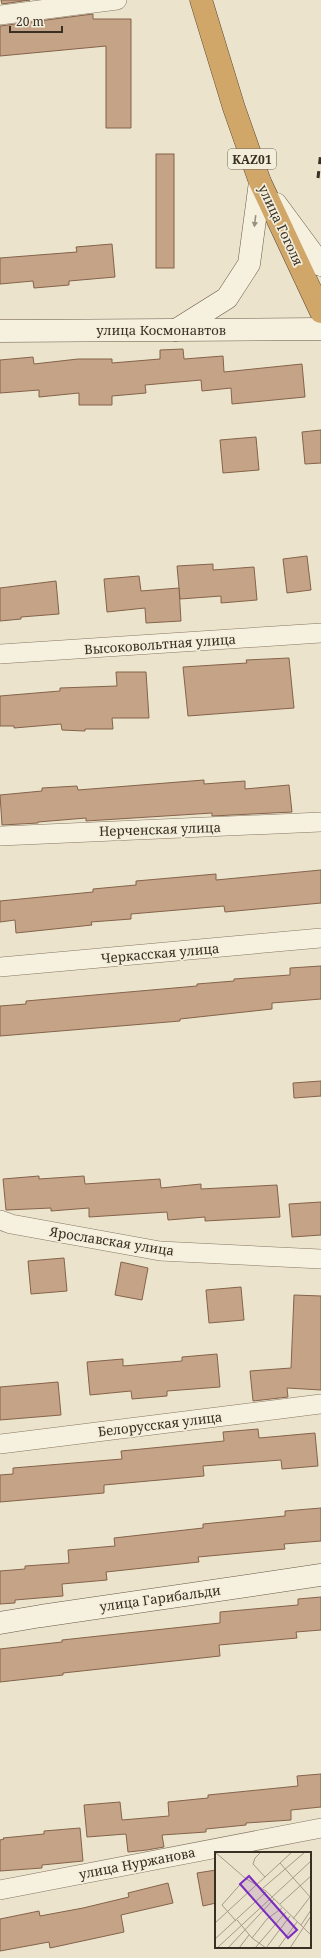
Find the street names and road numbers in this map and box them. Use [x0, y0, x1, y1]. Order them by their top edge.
road number: KАZ01 [228, 149, 276, 169]
street label: улица Гоголя [254, 182, 308, 268]
street label: улица Космонавтов [96, 321, 226, 339]
street label: Высоковольтная улица [84, 630, 236, 658]
street label: Нерченская улица [99, 818, 221, 840]
street label: Черкасская улица [100, 939, 220, 967]
street label: Ярославская улица [48, 1222, 176, 1260]
street label: Белорусская улица [97, 1407, 223, 1441]
street label: улица Гарибальди [98, 1581, 222, 1615]
street label: улица Нуржанова [77, 1843, 197, 1883]

